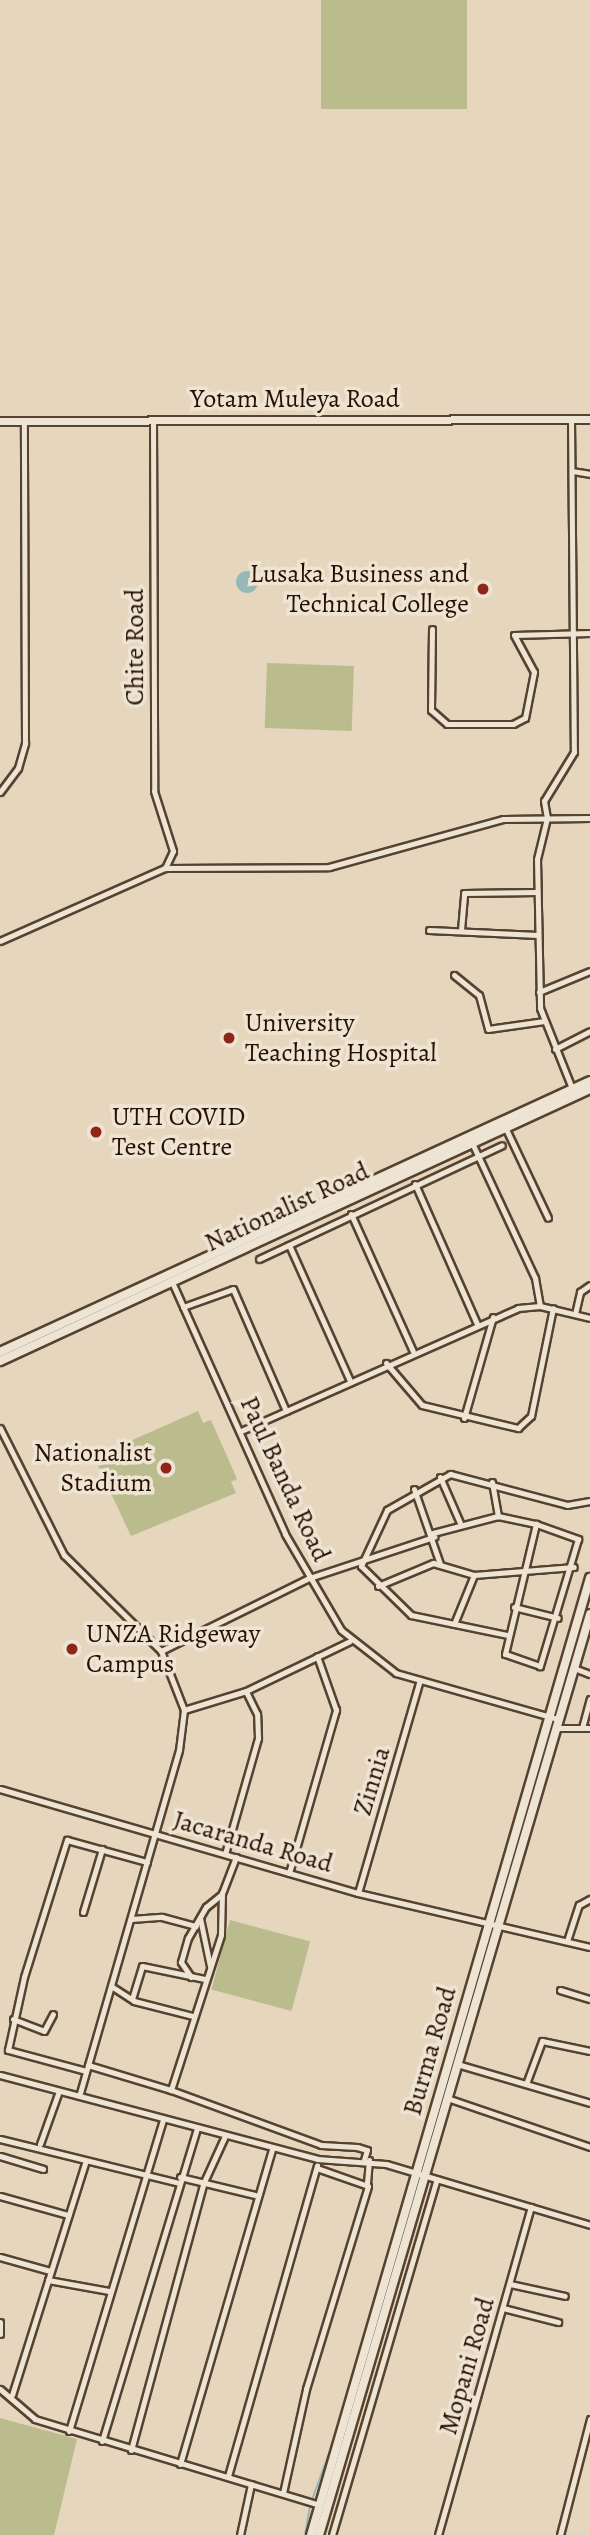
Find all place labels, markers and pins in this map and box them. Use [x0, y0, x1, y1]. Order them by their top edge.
place label: Lusaka Business and Technical College [250, 558, 469, 620]
marker: Lusaka Business and Technical College [475, 581, 491, 597]
place label: University Teaching Hospital [245, 1007, 437, 1068]
marker: University Teaching Hospital [219, 1028, 239, 1048]
place label: UTH COVID Test Centre [112, 1101, 245, 1162]
marker: UTH COVID Test Centre [86, 1122, 106, 1142]
place label: Nationalist Stadium [34, 1437, 152, 1498]
marker: Nationalist Stadium [158, 1460, 174, 1476]
place label: UNZA Ridgeway Campus [86, 1618, 260, 1680]
marker: UNZA Ridgeway Campus [64, 1641, 80, 1657]

